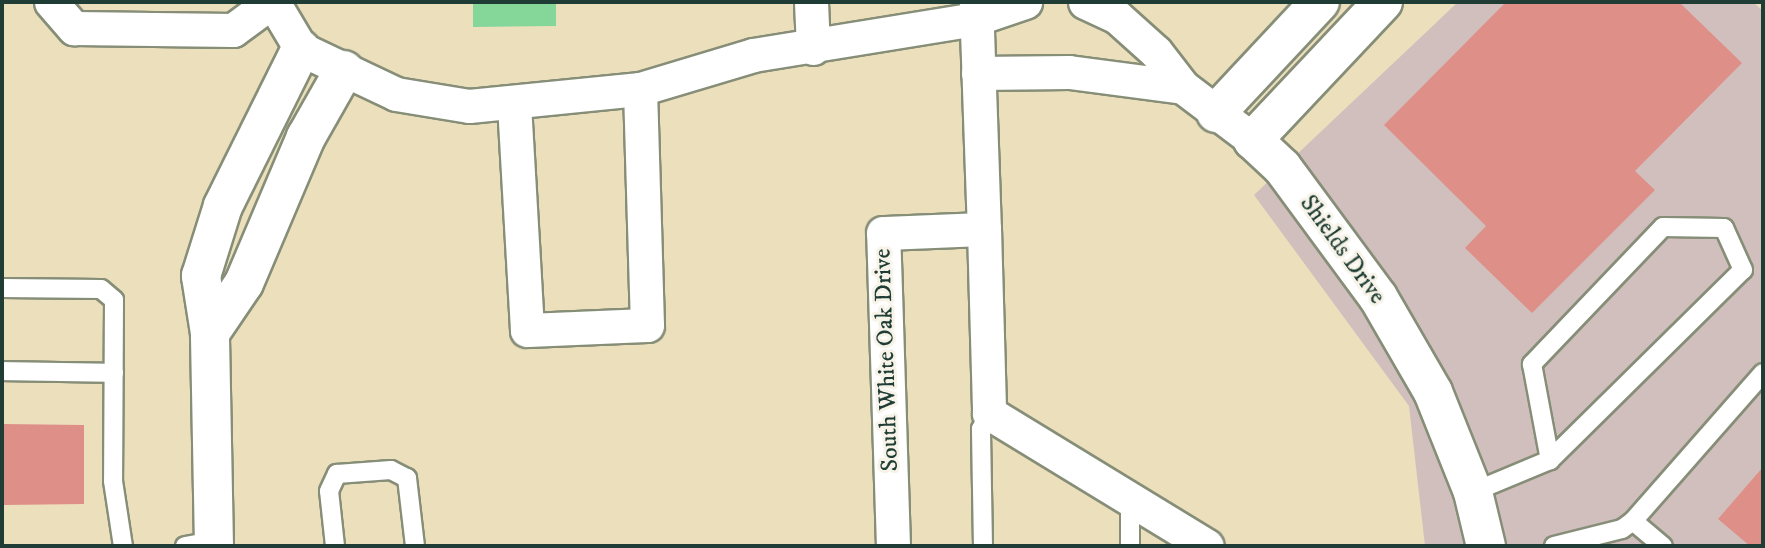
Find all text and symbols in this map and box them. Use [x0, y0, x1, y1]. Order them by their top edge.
street label: Shields Drive [1293, 190, 1391, 310]
street label: South White Oak Drive [869, 248, 905, 472]

